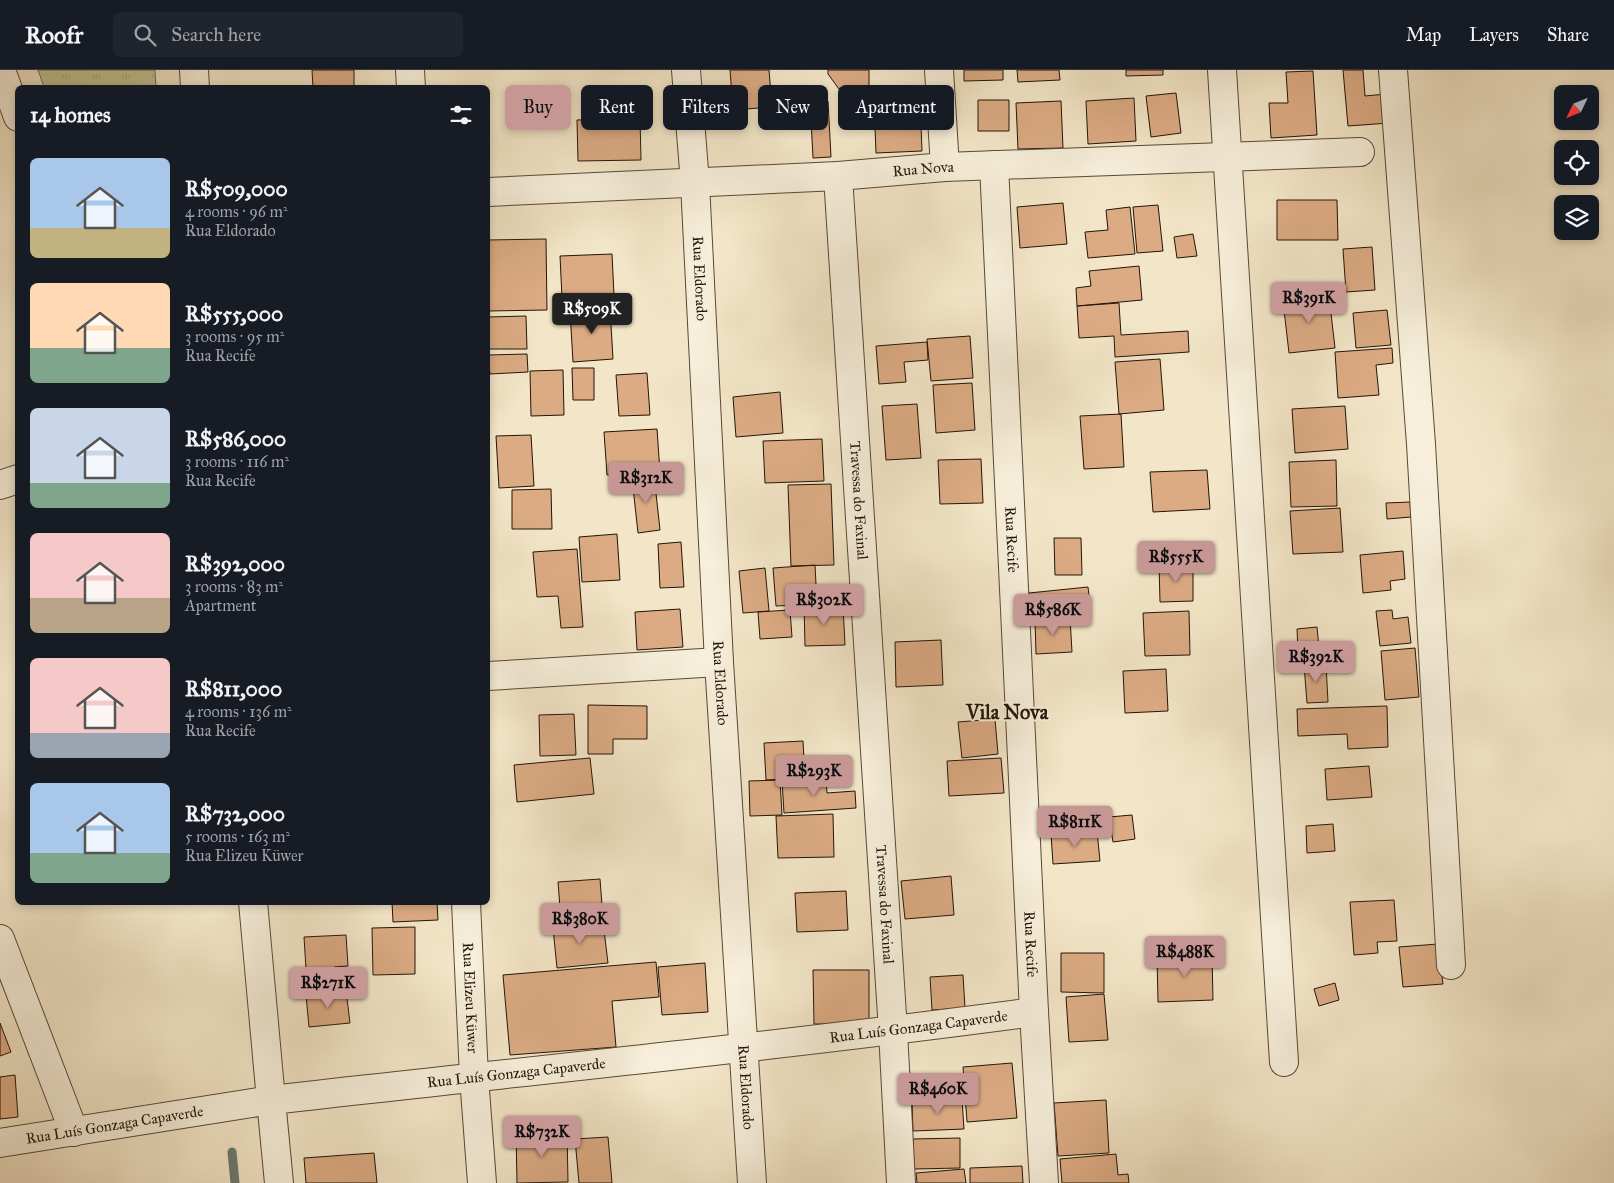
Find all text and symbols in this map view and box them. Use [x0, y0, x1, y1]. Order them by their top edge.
search box [113, 12, 463, 57]
text: Roofr [25, 20, 83, 50]
icon: search [131, 21, 159, 49]
text: Search here [171, 23, 261, 46]
text: Map [1406, 24, 1441, 46]
text: Layers [1469, 24, 1519, 46]
text: Share [1547, 24, 1589, 46]
chip: Buy [505, 85, 571, 130]
chip: Rent [581, 85, 653, 130]
chip: Filters [663, 85, 748, 130]
chip: New [758, 85, 828, 130]
chip: Apartment [838, 85, 954, 130]
north arrow [1554, 85, 1599, 130]
map controls [1554, 85, 1599, 240]
icon: filters [447, 101, 475, 129]
text: 14 homes [30, 102, 111, 128]
button: locate [1554, 140, 1599, 185]
street label: Rua Nova [892, 158, 955, 180]
text: R$509,000 [185, 176, 288, 202]
icon: home [70, 178, 130, 238]
button: layers [1554, 195, 1599, 240]
text: 4 rooms · 96 m² [185, 202, 288, 221]
text: Rua Eldorado [185, 221, 276, 240]
street label: Rua Eldorado [689, 236, 711, 322]
pin: R$391K [1268, 282, 1350, 324]
text: R$391K [1282, 288, 1336, 307]
pin: R$509K [551, 292, 633, 335]
text: R$509K [563, 299, 621, 318]
text: R$555,000 [185, 301, 283, 327]
icon: home [70, 303, 130, 363]
text: 3 rooms · 95 m² [185, 327, 284, 346]
text: Rua Recife [185, 346, 256, 365]
text: R$586,000 [185, 426, 286, 452]
icon: home [70, 428, 130, 488]
street label: Travessa do Faxinal [846, 440, 872, 561]
text: 3 rooms · 116 m² [185, 452, 289, 471]
pin: R$312K [605, 462, 687, 504]
text: R$312K [620, 468, 672, 487]
text: Rua Recife [185, 471, 256, 490]
street label: Rua Recife [1001, 506, 1022, 573]
pin: R$555K [1135, 540, 1217, 583]
text: R$555K [1149, 547, 1203, 566]
text: R$392,000 [185, 551, 285, 577]
icon: home [70, 553, 130, 613]
text: 3 rooms · 83 m² [185, 577, 283, 596]
pin: R$302K [783, 584, 865, 626]
text: R$302K [796, 590, 852, 609]
pin: R$586K [1012, 594, 1094, 636]
text: Apartment [185, 596, 257, 615]
text: R$586K [1025, 600, 1081, 619]
street label: Rua Eldorado [709, 640, 732, 726]
pin: R$392K [1275, 640, 1357, 683]
text: R$392K [1288, 647, 1344, 666]
text: R$811,000 [185, 676, 282, 702]
icon: home [70, 678, 130, 738]
district label: Vila Nova [965, 700, 1049, 724]
text: 4 rooms · 136 m² [185, 702, 292, 721]
text: Rua Recife [185, 721, 256, 740]
pin: R$293K [773, 754, 855, 797]
text: R$293K [786, 761, 842, 780]
text: R$732,000 [185, 801, 285, 827]
icon: home [70, 803, 130, 863]
pin: R$811K [1034, 806, 1116, 848]
text: R$811K [1048, 812, 1102, 831]
text: 5 rooms · 163 m² [185, 827, 290, 846]
street label: Travessa do Faxinal [872, 844, 898, 965]
text: Rua Elizeu Küwer [185, 846, 304, 865]
pin: R$380K [539, 902, 621, 945]
text: R$380K [552, 909, 608, 928]
street label: Rua Recife [1020, 911, 1041, 978]
pin: R$488K [1144, 936, 1226, 978]
street label: Rua Elizeu Küwer [459, 942, 482, 1054]
text: R$488K [1156, 942, 1214, 961]
pin: R$271K [287, 966, 369, 1009]
text: R$271K [301, 973, 355, 992]
street label: Rua Luís Gonzaga Capaverde [828, 1007, 1009, 1047]
street label: Rua Eldorado [734, 1044, 758, 1131]
street label: Rua Luís Gonzaga Capaverde [426, 1054, 606, 1092]
pin: R$460K [897, 1072, 979, 1115]
text: R$460K [909, 1079, 967, 1098]
street label: Rua Luís Gonzaga Capaverde [25, 1102, 205, 1148]
pin: R$732K [501, 1116, 583, 1158]
text: R$732K [514, 1122, 570, 1141]

